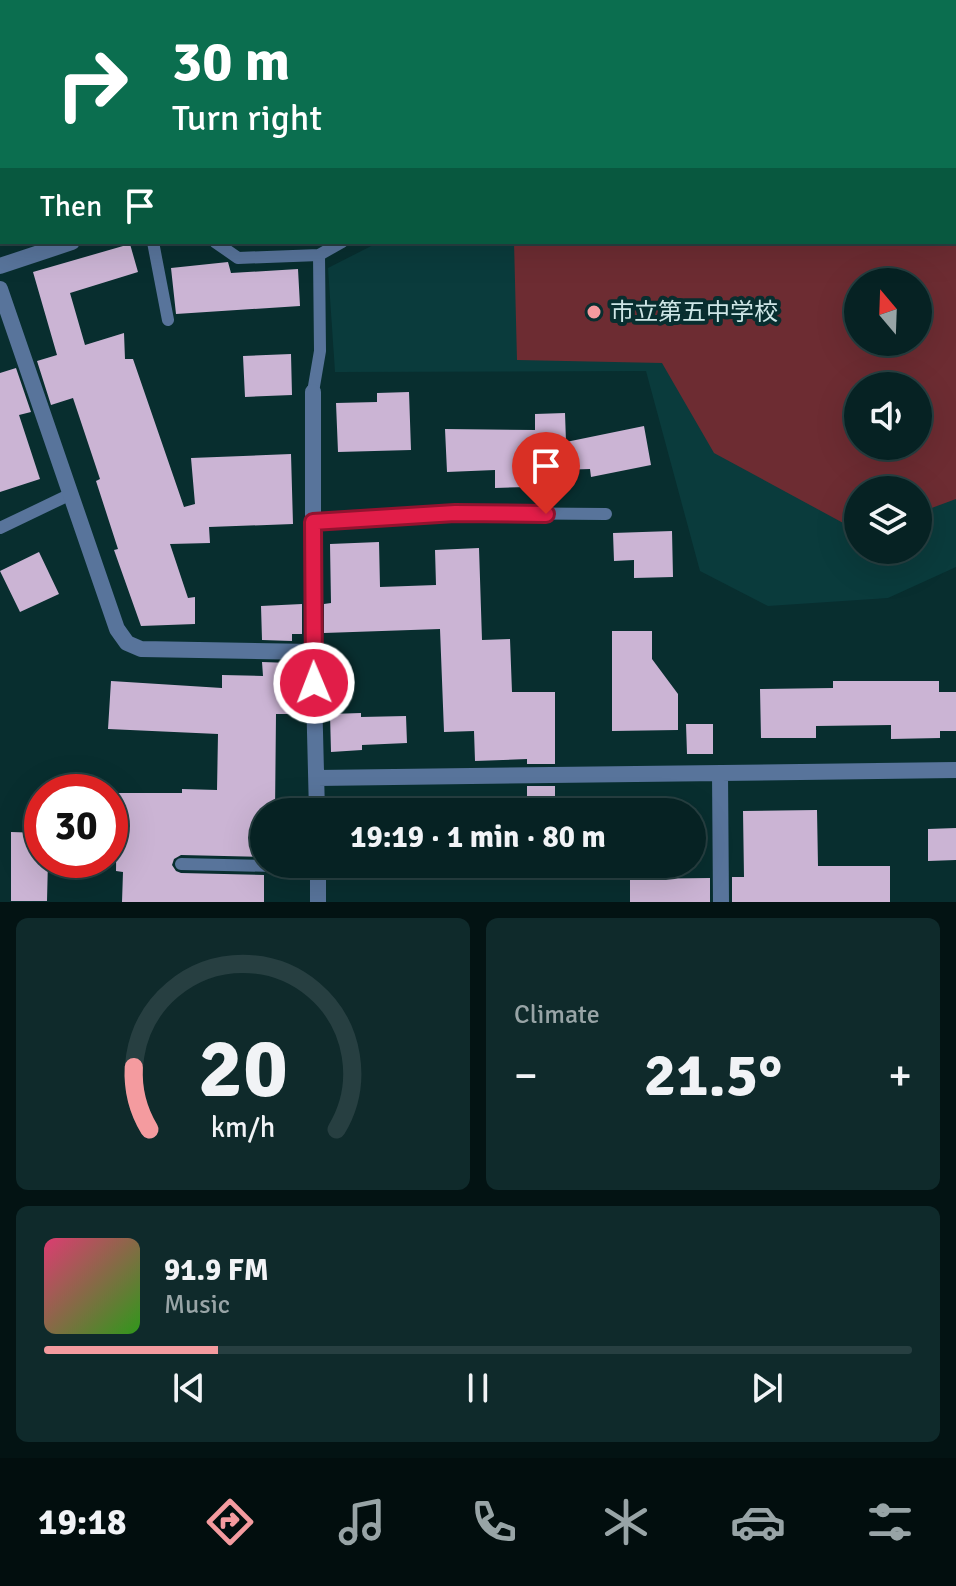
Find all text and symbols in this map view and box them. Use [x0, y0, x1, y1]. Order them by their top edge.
text: 30 m [172, 27, 290, 96]
icon: right [40, 32, 144, 136]
text: Turn right [172, 96, 322, 141]
icon: arrive [118, 184, 162, 228]
text: Then [40, 188, 102, 225]
north arrow [844, 268, 932, 356]
map controls [844, 268, 932, 564]
place label: 市立第五中学校 [610, 297, 778, 327]
marker: 市立第五中学校 [585, 303, 603, 321]
button: sound [844, 372, 932, 460]
pin [512, 432, 580, 514]
icon: arrive [524, 444, 568, 488]
button: layers [844, 476, 932, 564]
position arrow [272, 641, 356, 725]
speed limit sign: 30 [24, 774, 128, 878]
text: 19:19 · 1 min · 80 m [350, 819, 606, 856]
text: Climate [514, 999, 600, 1031]
text: 20 [198, 1018, 288, 1120]
text: 21.5° [644, 1039, 782, 1113]
text: − [514, 1049, 538, 1103]
text: + [888, 1049, 912, 1103]
text: km/h [211, 1110, 275, 1145]
text: 91.9 FM [164, 1252, 269, 1289]
text: Music [164, 1289, 230, 1321]
icon: previous [167, 1366, 211, 1410]
icon: pause [456, 1366, 500, 1410]
icon: next [745, 1366, 789, 1410]
icon: directions [202, 1494, 258, 1550]
icon: music [334, 1494, 390, 1550]
icon: phone [466, 1494, 522, 1550]
icon: climate [598, 1494, 654, 1550]
icon: car [730, 1494, 786, 1550]
icon: filters [862, 1494, 918, 1550]
text: 19:18 [38, 1500, 126, 1545]

